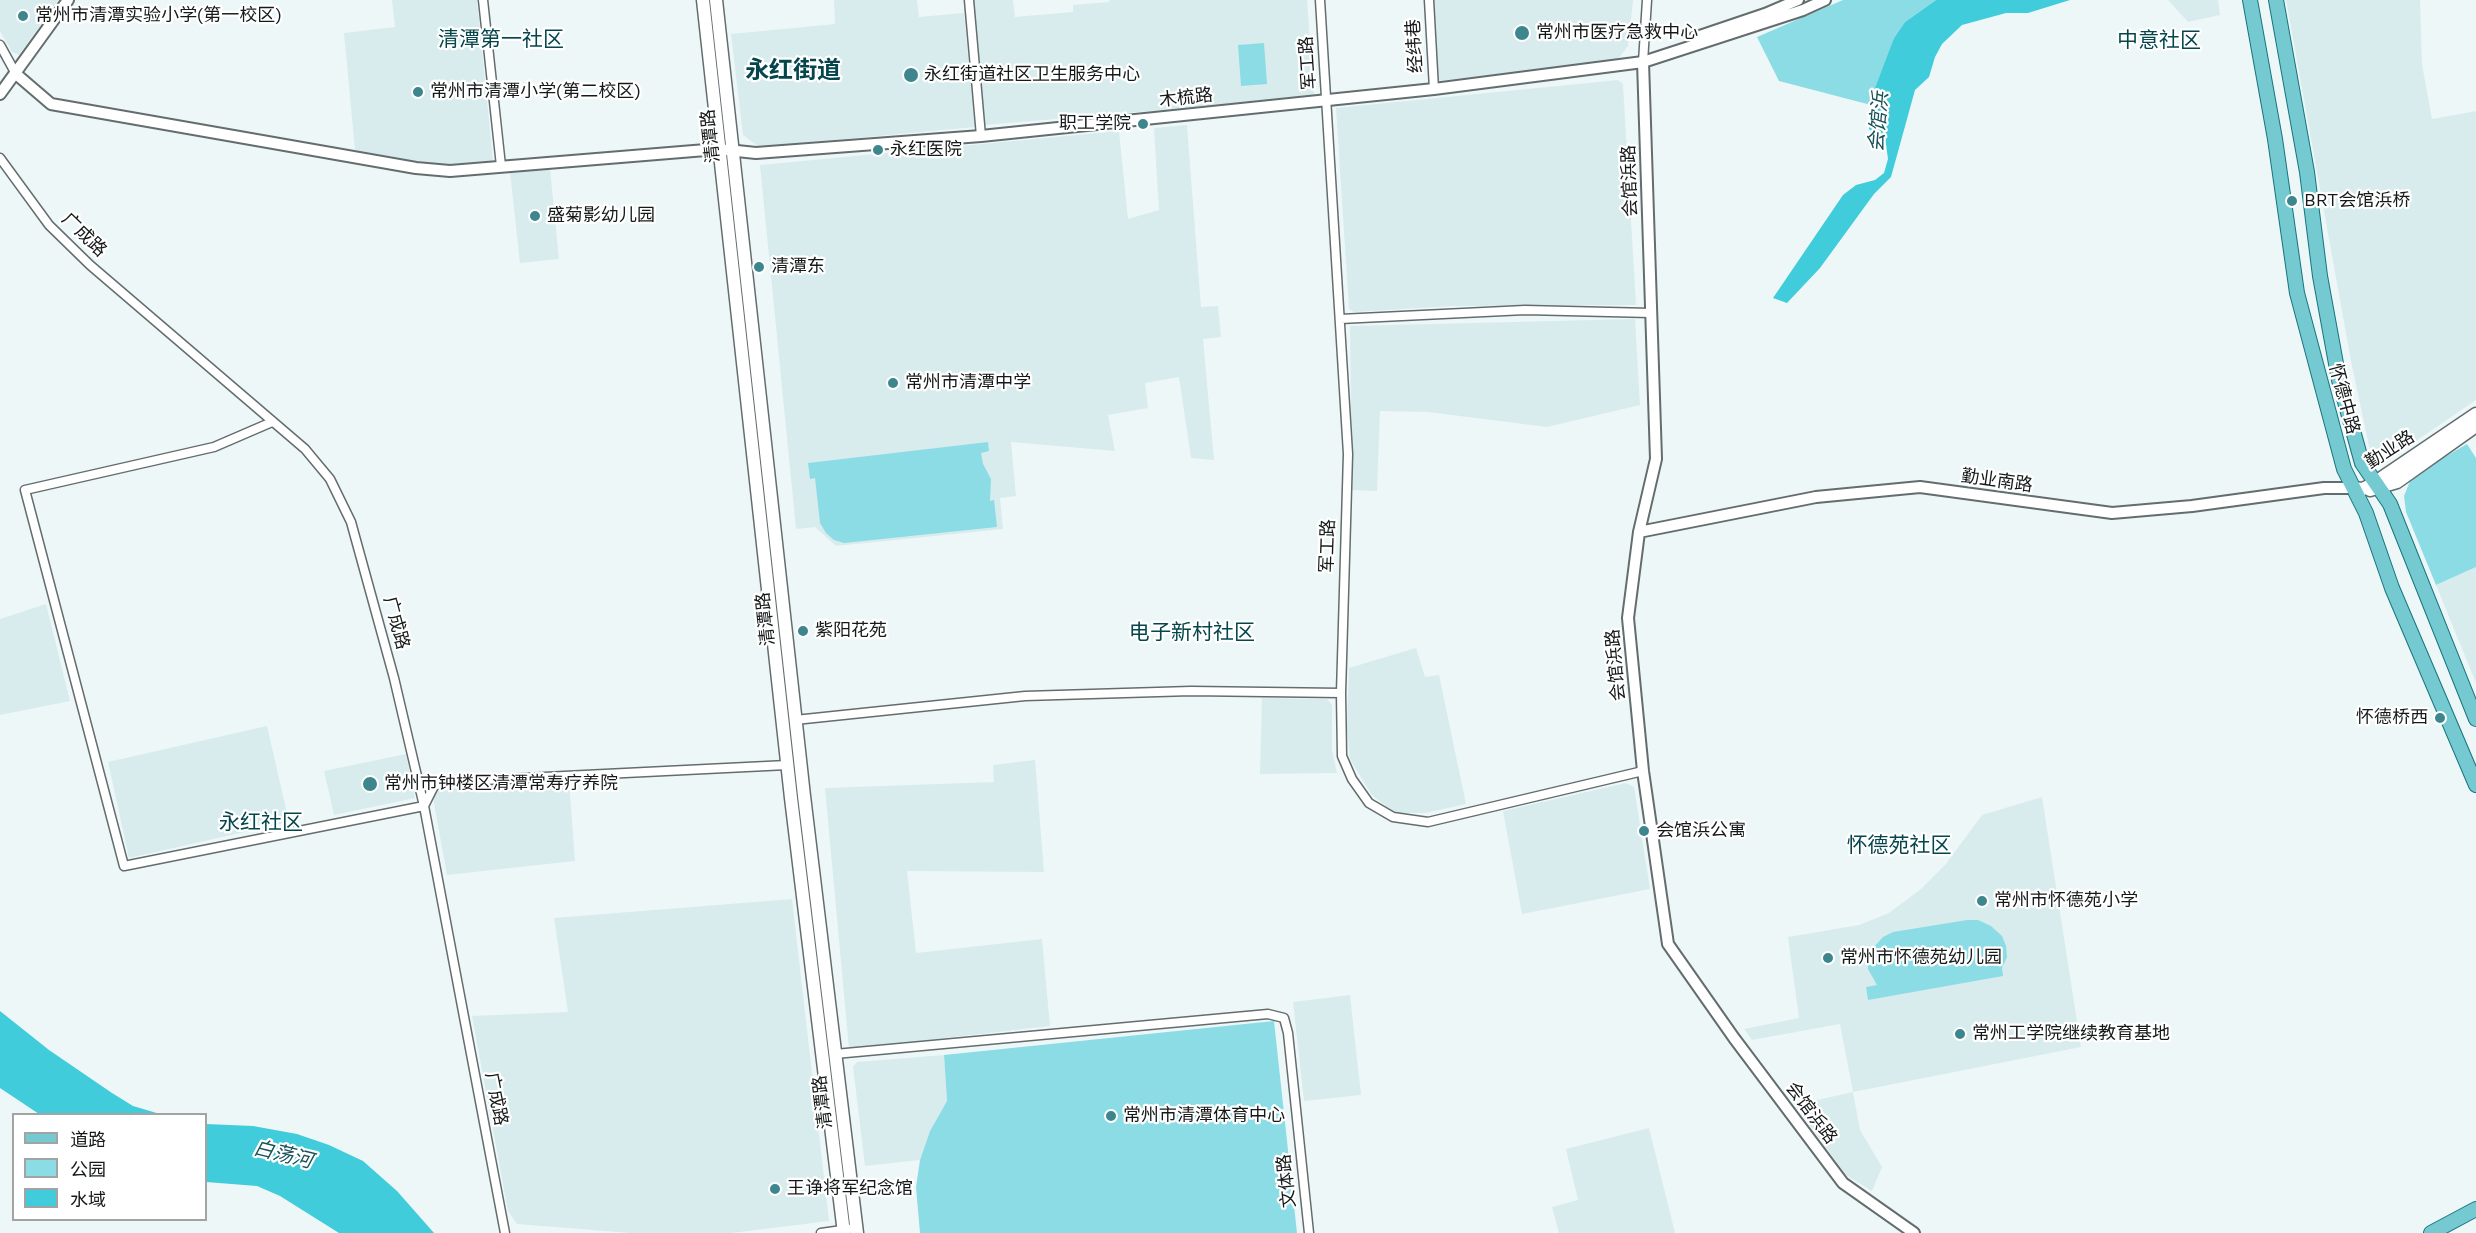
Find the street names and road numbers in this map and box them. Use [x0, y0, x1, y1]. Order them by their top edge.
street label: 经纬巷 [1403, 18, 1427, 74]
street label: 军工路 [1295, 35, 1321, 91]
street label: 木梳路 [1158, 84, 1214, 112]
street label: 清潭路 [697, 108, 725, 164]
street label: 会馆浜路 [1618, 145, 1642, 217]
street label: 广成路 [57, 208, 111, 262]
street label: 怀德中路 [2324, 361, 2364, 437]
street label: 勤业路 [2361, 426, 2419, 474]
street label: 勤业南路 [1960, 465, 2034, 497]
street label: 军工路 [1316, 519, 1340, 573]
street label: 清潭路 [752, 591, 780, 647]
street label: 广成路 [379, 594, 413, 652]
street label: 会馆浜路 [1602, 628, 1630, 702]
street label: 广成路 [480, 1070, 512, 1128]
street label: 清潭路 [809, 1074, 837, 1130]
street label: 会馆浜路 [1781, 1078, 1841, 1148]
street label: 文体路 [1273, 1153, 1301, 1209]

